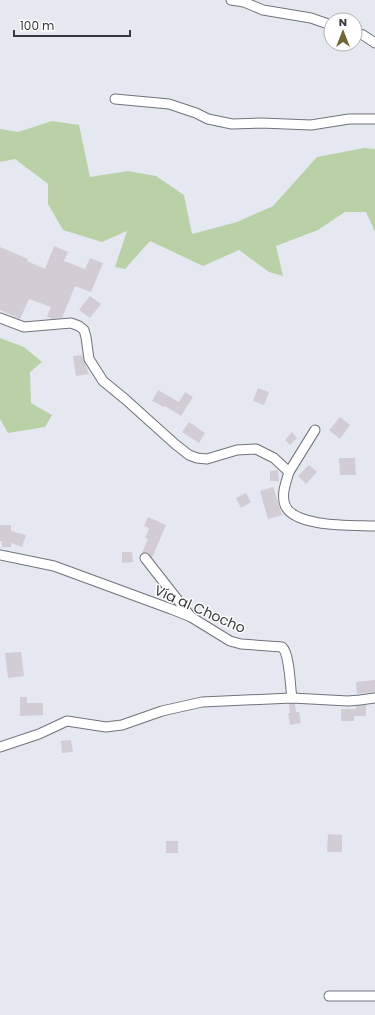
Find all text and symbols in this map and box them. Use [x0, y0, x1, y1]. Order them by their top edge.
scale bar [14, 12, 130, 38]
north arrow [323, 12, 363, 52]
text: N [339, 14, 347, 30]
text: 100 m [20, 17, 54, 34]
street label: Vía al Chocho [151, 580, 249, 638]

